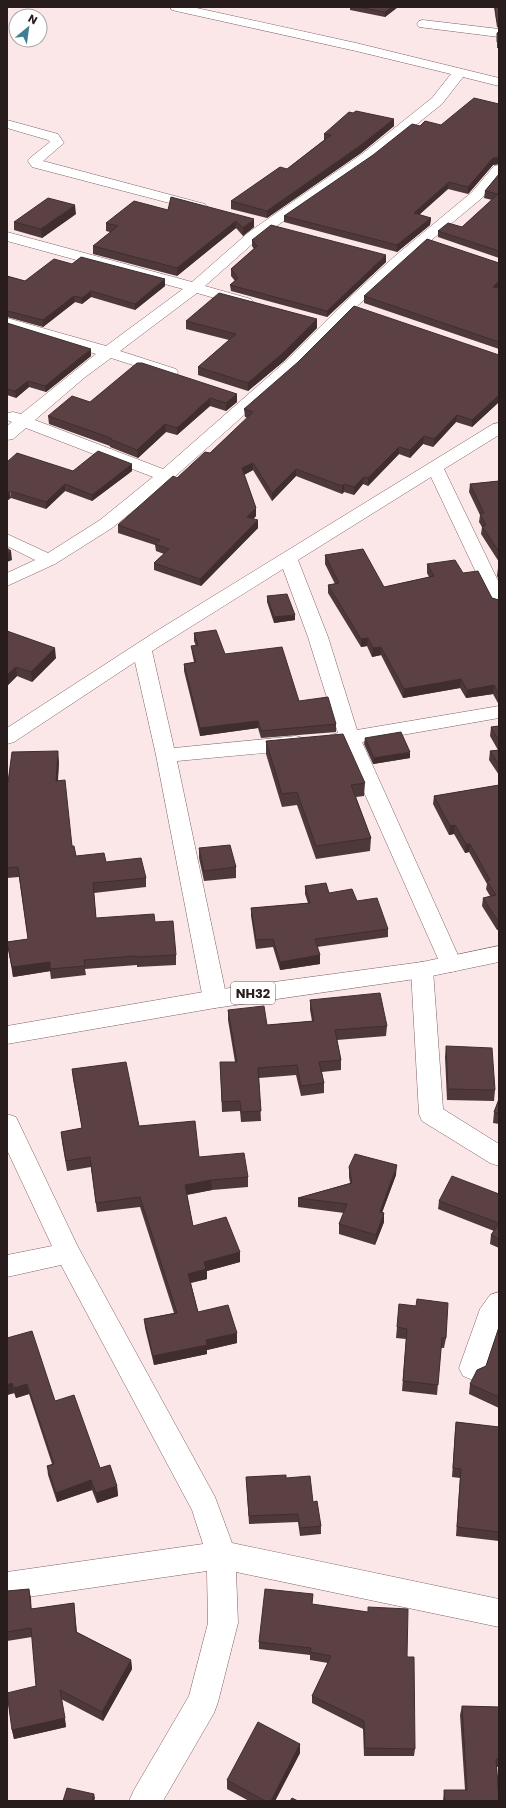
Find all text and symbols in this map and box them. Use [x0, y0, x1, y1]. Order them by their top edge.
north arrow [8, 8, 48, 48]
text: N [25, 10, 40, 28]
road number: NH32 [231, 982, 275, 1004]

